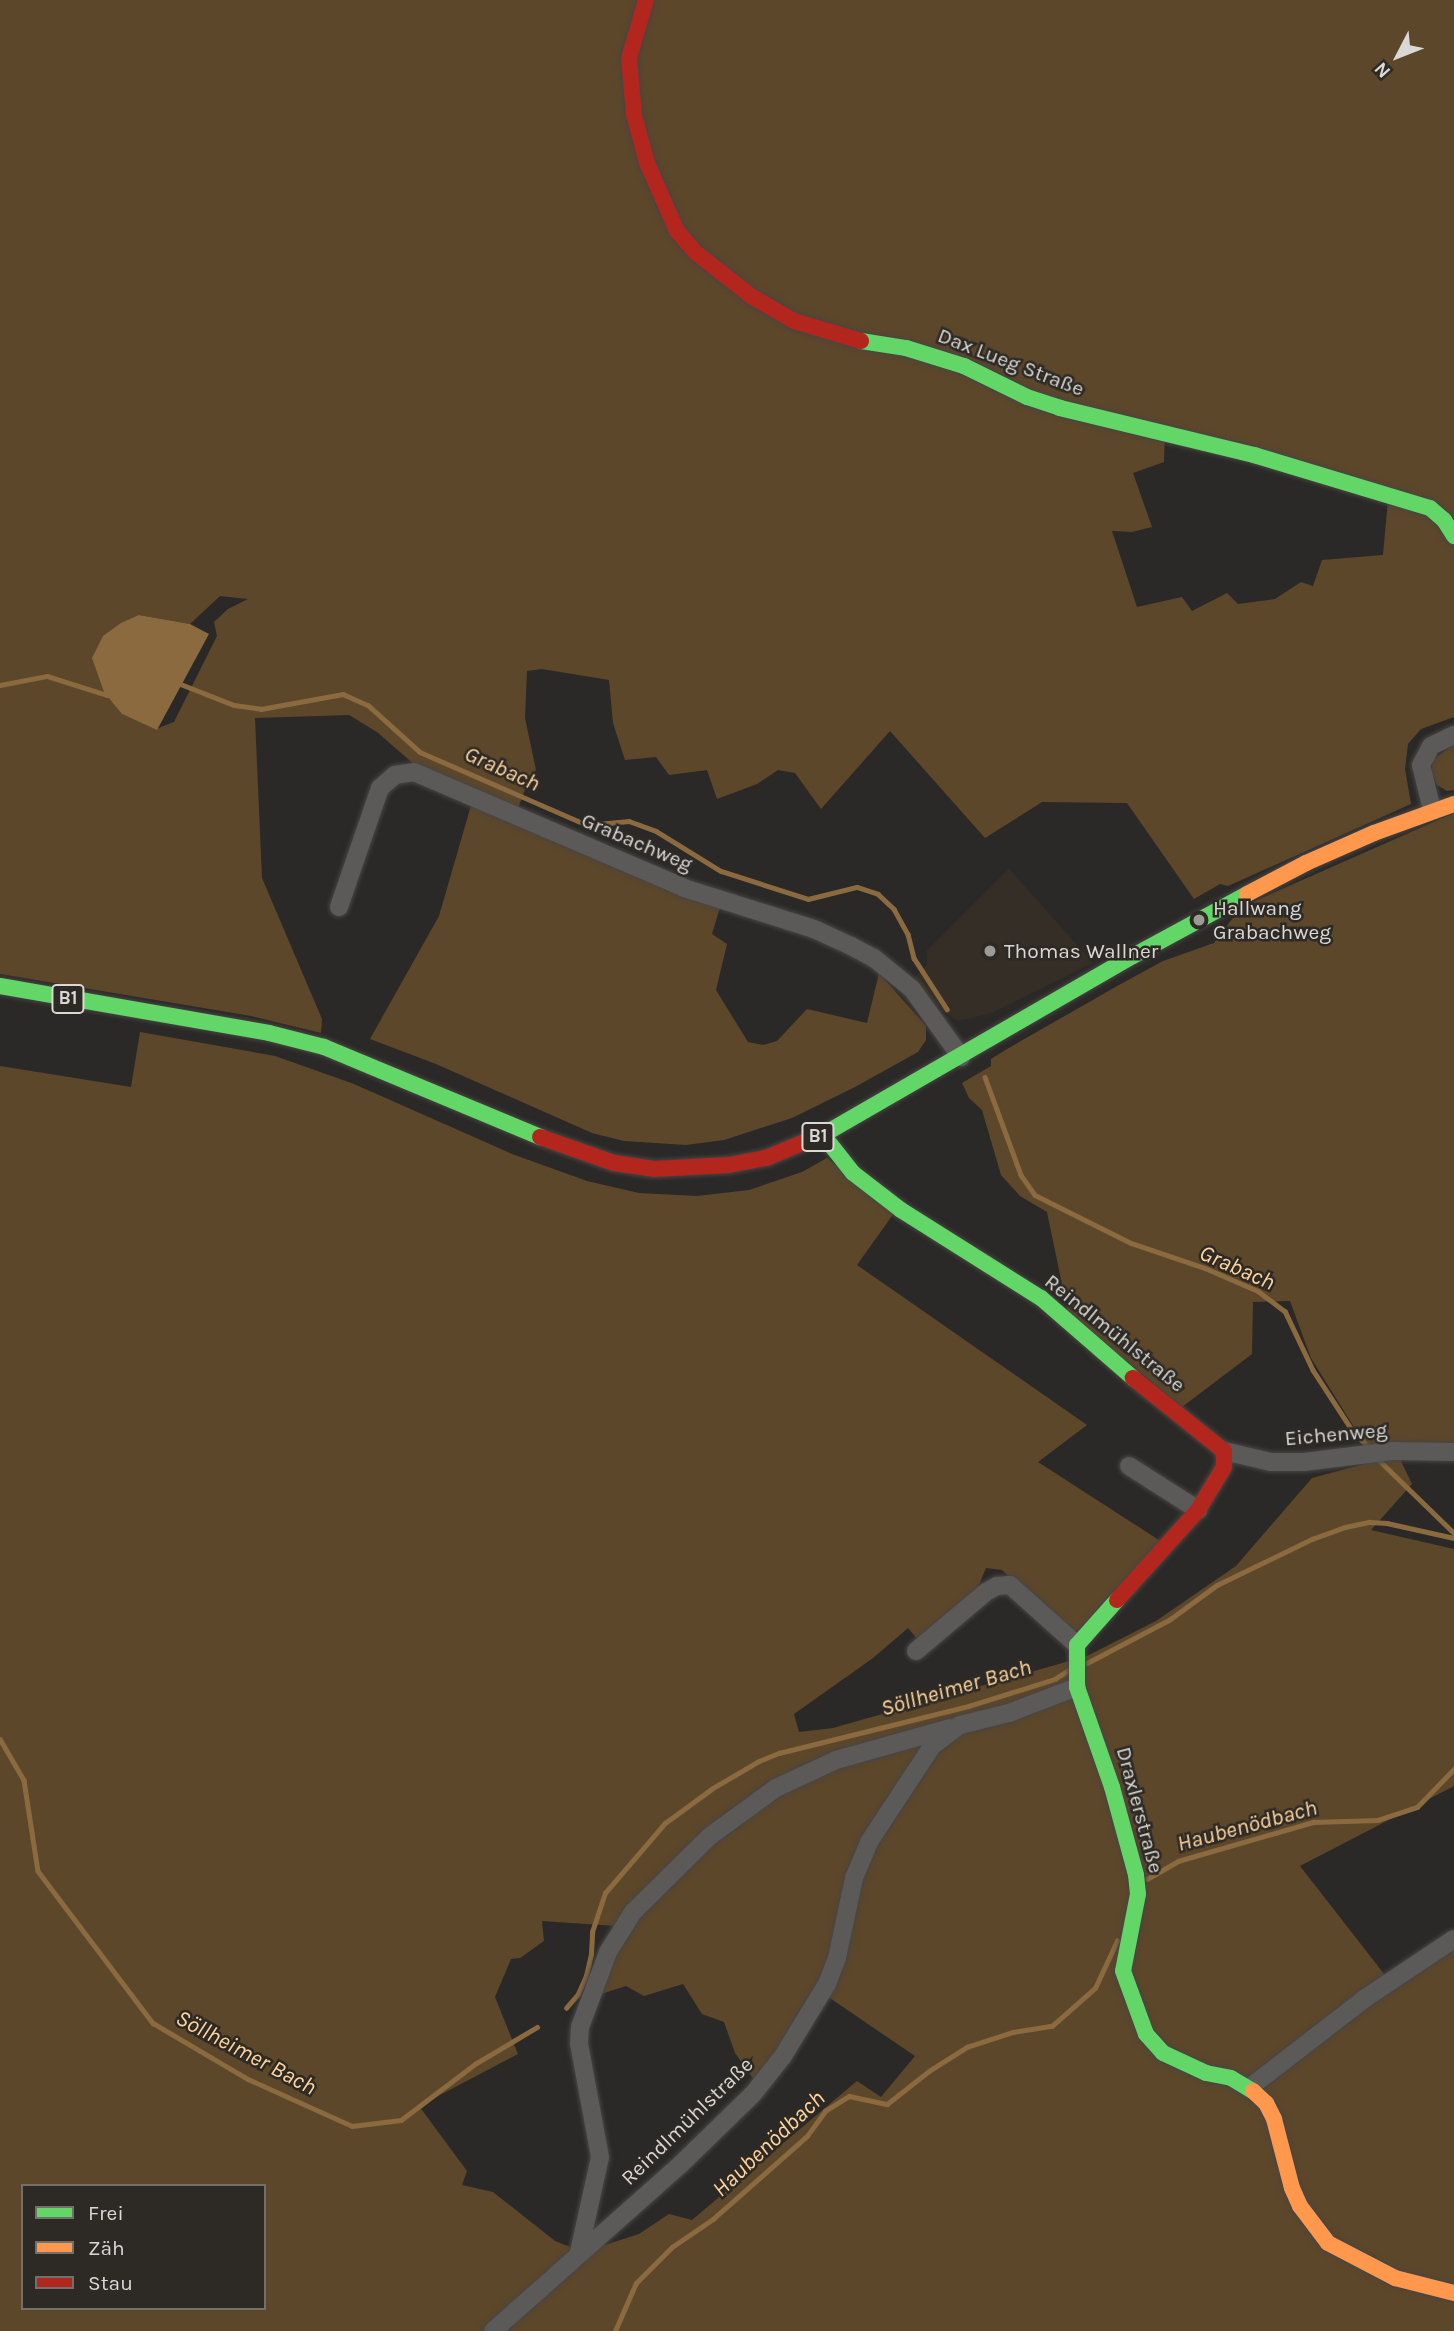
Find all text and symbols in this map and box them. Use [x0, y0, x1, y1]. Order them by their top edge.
north arrow [1363, 21, 1433, 91]
text: N [1370, 58, 1395, 82]
street label: Dax Lueg Straße [934, 323, 1088, 401]
water label: Grabach [460, 740, 544, 798]
street label: Grabachweg [578, 807, 696, 877]
place label: Hallwang Grabachweg [1213, 895, 1331, 945]
marker: Hallwang Grabachweg [1191, 912, 1207, 928]
place label: Thomas Wallner [1004, 938, 1158, 964]
marker: Thomas Wallner [982, 943, 998, 959]
road number: B1 [50, 984, 86, 1015]
road number: B1 [800, 1121, 836, 1152]
water label: Grabach [1195, 1239, 1279, 1297]
street label: Reindlmühlstraße [1040, 1269, 1190, 1397]
street label: Eichenweg [1284, 1417, 1388, 1451]
water label: Söllheimer Bach [878, 1653, 1034, 1723]
street label: Draxlerstraße [1111, 1744, 1169, 1876]
water label: Haubenödbach [1174, 1794, 1320, 1858]
water label: Söllheimer Bach [171, 2004, 321, 2102]
street label: Reindlmühlstraße [616, 2052, 758, 2190]
water label: Haubenödbach [707, 2085, 831, 2203]
legend [21, 2184, 266, 2310]
text: Frei [88, 2201, 124, 2225]
text: Zäh [88, 2236, 125, 2260]
text: Stau [88, 2271, 133, 2295]

